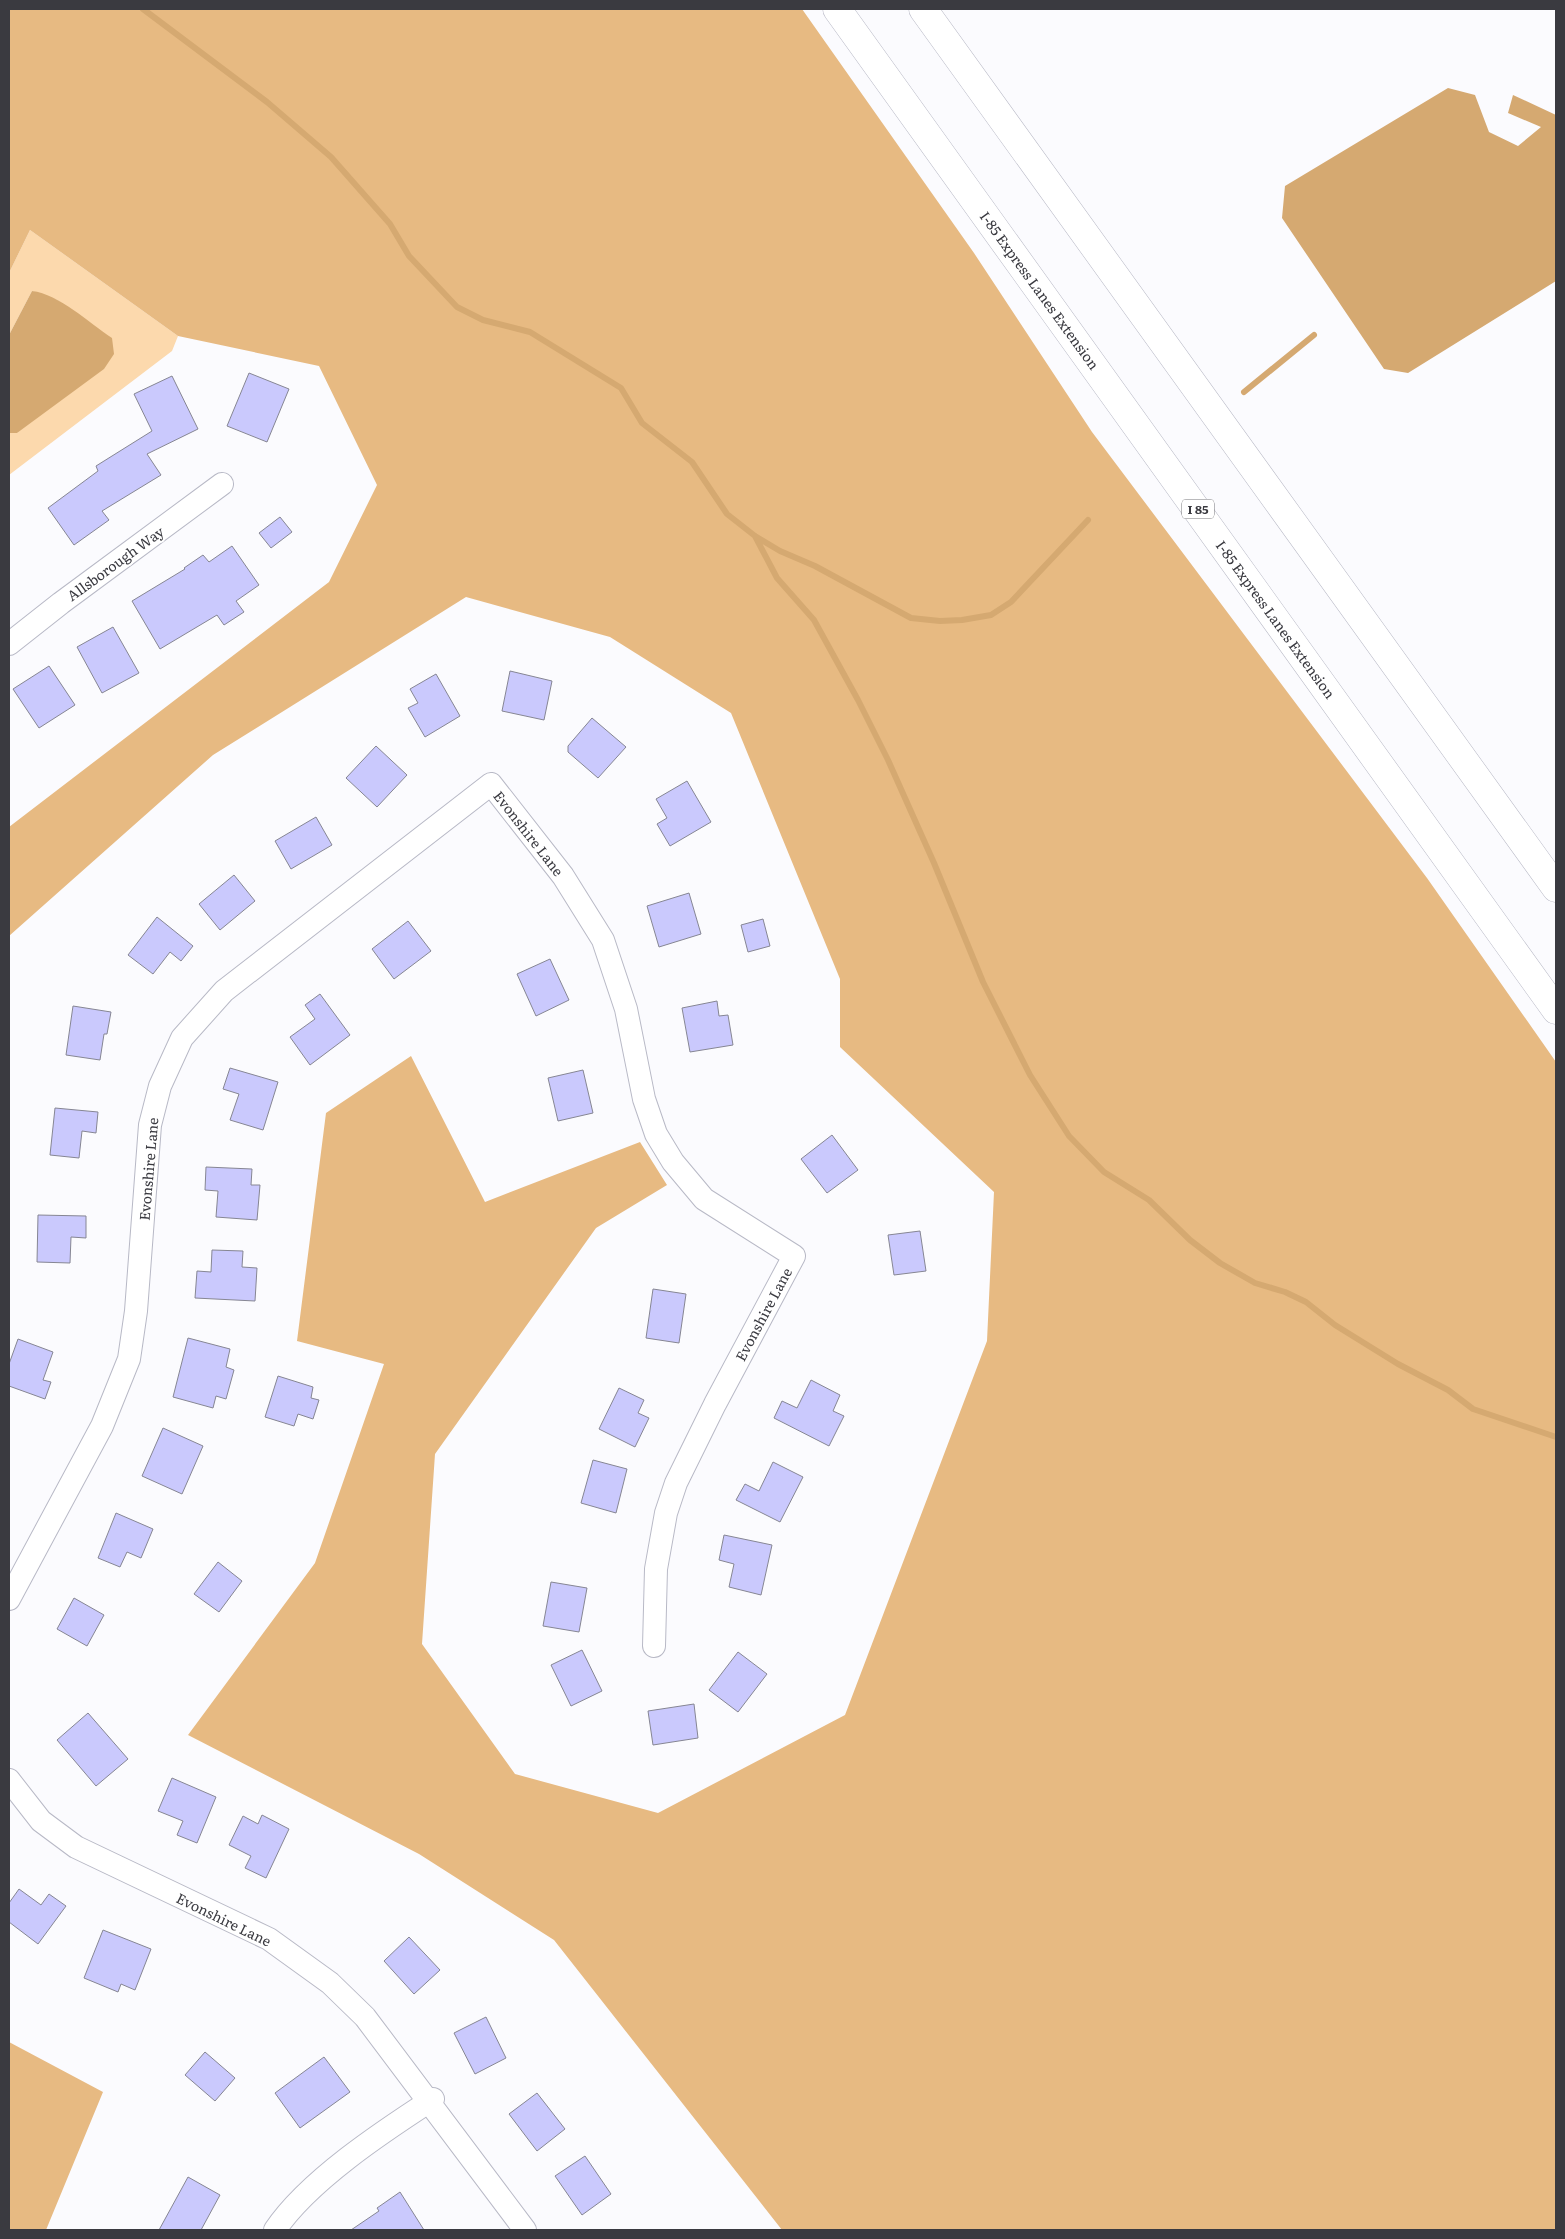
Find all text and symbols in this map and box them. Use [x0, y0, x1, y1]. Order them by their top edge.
street label: I-85 Express Lanes Extension [976, 207, 1104, 373]
road number: I 85 [1182, 499, 1214, 518]
street label: Allsborough Way [62, 520, 168, 605]
street label: I-85 Express Lanes Extension [1212, 536, 1340, 702]
street label: Evonshire Lane [489, 786, 569, 880]
street label: Evonshire Lane [134, 1117, 162, 1221]
street label: Evonshire Lane [730, 1264, 796, 1364]
street label: Evonshire Lane [173, 1887, 275, 1951]

